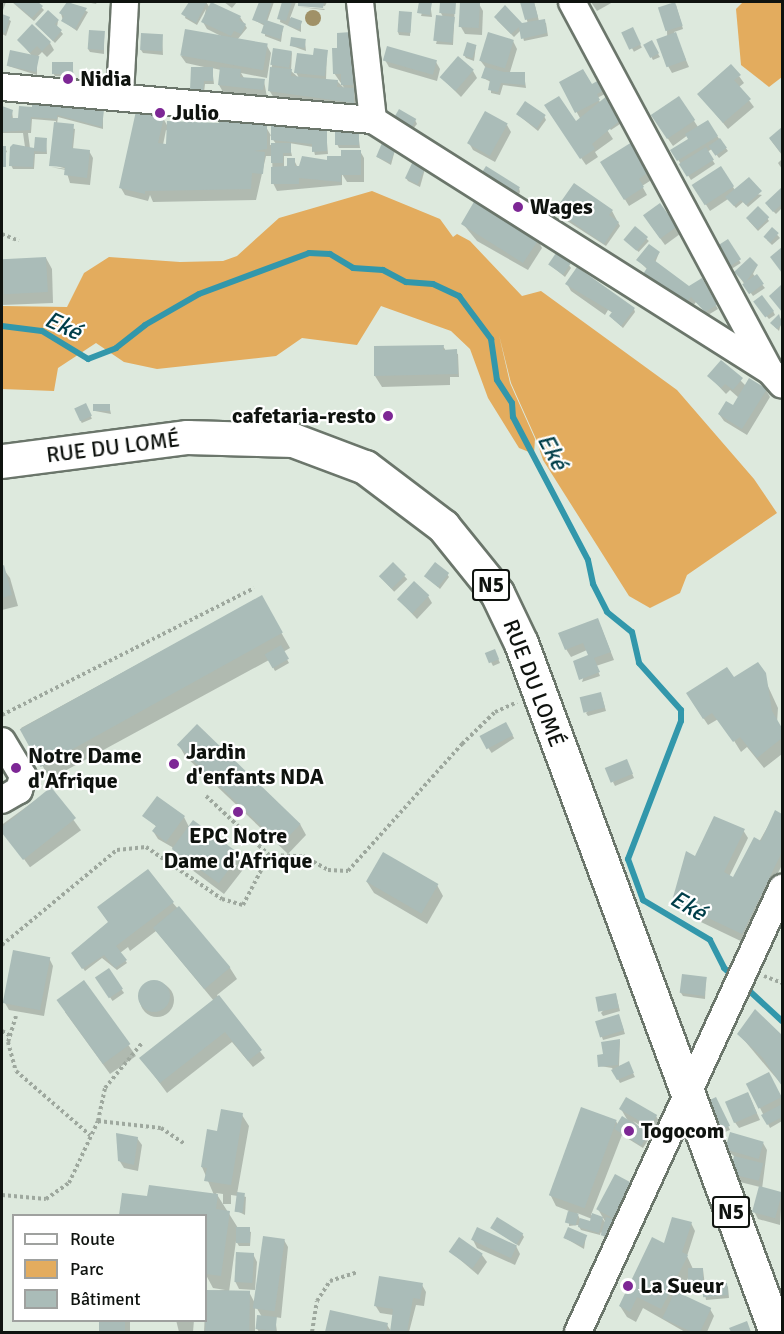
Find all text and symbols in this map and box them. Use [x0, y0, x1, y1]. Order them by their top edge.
place label: Nidia [80, 66, 132, 92]
marker: Nidia [61, 72, 75, 86]
place label: Julio [172, 100, 219, 126]
marker: Julio [153, 106, 167, 120]
place label: Wages [530, 194, 593, 220]
marker: Wages [511, 200, 525, 214]
water label: Eké [40, 305, 86, 347]
place label: cafetaria-resto [232, 403, 376, 429]
marker: cafetaria-resto [381, 409, 395, 423]
street label: RUE DU LOMÉ [45, 426, 181, 468]
water label: Eké [531, 429, 573, 475]
road number: N5 [472, 567, 510, 603]
street label: RUE DU LOMÉ [498, 616, 570, 750]
place label: Jardin d'enfants NDA [186, 738, 324, 790]
place label: Notre Dame d'Afrique [28, 742, 142, 794]
marker: Jardin d'enfants NDA [167, 757, 181, 771]
marker: Notre Dame d'Afrique [9, 761, 23, 775]
marker: EPC Notre Dame d'Afrique [231, 805, 245, 819]
place label: EPC Notre Dame d'Afrique [164, 822, 312, 873]
water label: Eké [665, 884, 711, 928]
place label: Togocom [641, 1118, 725, 1144]
marker: Togocom [622, 1124, 636, 1138]
road number: N5 [712, 1194, 750, 1230]
legend [12, 1214, 207, 1322]
text: Route [70, 1228, 115, 1250]
text: Parc [70, 1258, 104, 1280]
place label: La Sueur [640, 1273, 724, 1299]
marker: La Sueur [621, 1279, 635, 1293]
text: Bâtiment [70, 1288, 141, 1310]

